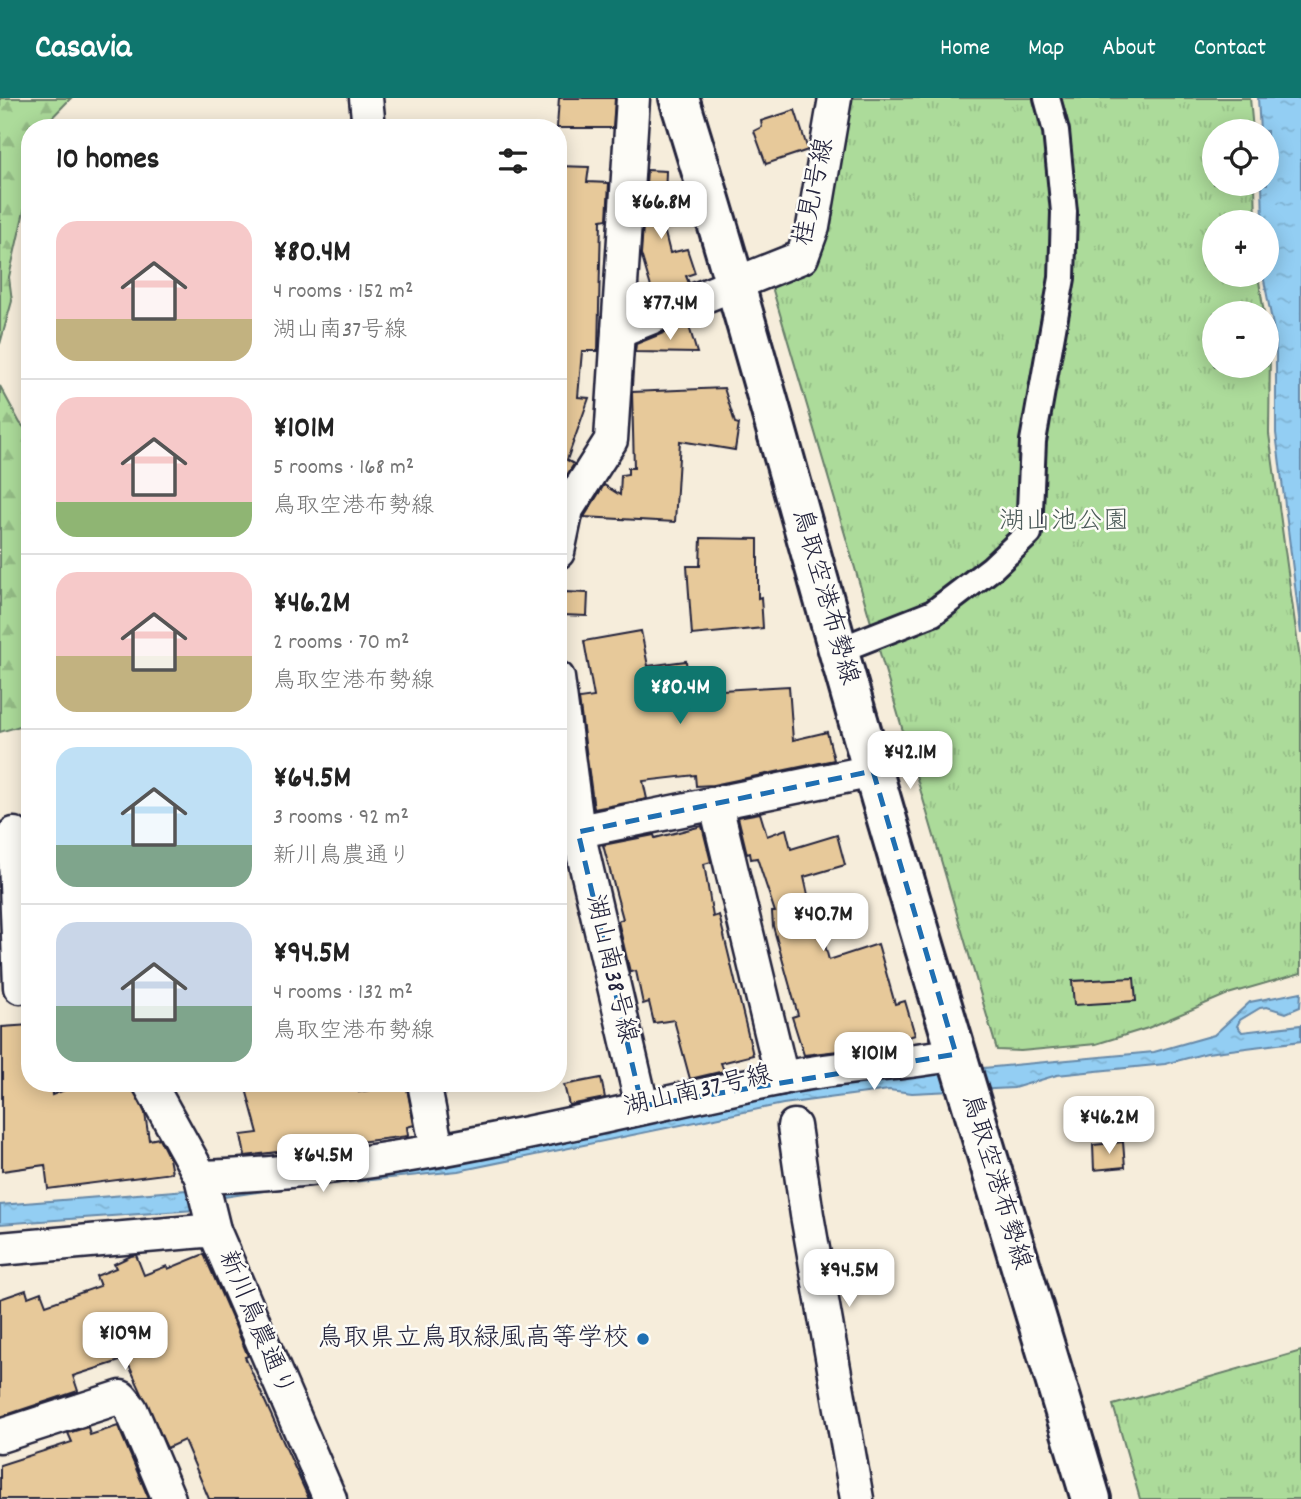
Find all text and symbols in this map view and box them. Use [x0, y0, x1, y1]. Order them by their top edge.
text: Casavia [35, 26, 131, 73]
text: Home [940, 32, 990, 66]
text: Map [1028, 32, 1064, 66]
text: About [1102, 32, 1156, 66]
text: Contact [1194, 32, 1266, 66]
map controls [1202, 119, 1279, 378]
button: locate [1202, 119, 1279, 196]
street label: 桂見1号線 [785, 135, 845, 249]
text: 10 homes [56, 140, 159, 183]
icon: filters [494, 142, 532, 180]
pin: ¥66.8M [604, 181, 718, 241]
text: ¥66.8M [631, 187, 691, 220]
button: + [1202, 210, 1279, 287]
text: ¥80.4M [273, 233, 351, 276]
icon: home [112, 249, 196, 333]
text: 4 rooms · 152 m² [273, 276, 413, 309]
pin: ¥77.4M [613, 282, 727, 342]
text: ¥77.4M [642, 288, 698, 321]
button: − [1202, 301, 1279, 378]
text: 湖山南37号線 [273, 315, 407, 348]
text: ¥101M [273, 409, 335, 452]
icon: home [112, 425, 196, 509]
text: 5 rooms · 168 m² [273, 452, 414, 485]
text: 鳥取空港布勢線 [273, 491, 434, 524]
street label: 鳥取空港布勢線 [781, 504, 867, 690]
park label: 湖山池公園 [999, 504, 1129, 541]
text: ¥46.2M [273, 584, 350, 627]
icon: home [112, 600, 196, 684]
text: 2 rooms · 70 m² [273, 627, 409, 660]
text: 鳥取空港布勢線 [273, 666, 434, 699]
pin: ¥80.4M [623, 666, 737, 726]
text: ¥80.4M [650, 672, 710, 705]
pin: ¥42.1M [853, 732, 967, 791]
text: ¥42.1M [883, 737, 937, 770]
text: ¥64.5M [273, 759, 351, 802]
icon: home [112, 775, 196, 859]
text: 3 rooms · 92 m² [273, 802, 409, 835]
text: 新川鳥農通り [273, 841, 411, 874]
street label: 湖山南38号線 [575, 891, 645, 1047]
pin: ¥40.7M [766, 894, 880, 953]
text: ¥40.7M [793, 899, 853, 932]
text: ¥94.5M [273, 934, 350, 977]
icon: home [112, 950, 196, 1034]
text: 4 rooms · 132 m² [273, 977, 413, 1010]
text: 鳥取空港布勢線 [273, 1016, 434, 1049]
pin: ¥101M [825, 1032, 923, 1092]
text: ¥101M [850, 1038, 898, 1071]
street label: 湖山南37号線 [620, 1057, 776, 1127]
street label: 鳥取空港布勢線 [951, 1090, 1039, 1274]
pin: ¥46.2M [1052, 1096, 1166, 1156]
text: ¥46.2M [1079, 1102, 1139, 1135]
pin: ¥64.5M [266, 1134, 380, 1194]
text: ¥64.5M [293, 1140, 353, 1173]
street label: 新川鳥農通り [207, 1245, 303, 1403]
pin: ¥94.5M [792, 1250, 906, 1309]
text: ¥94.5M [819, 1255, 879, 1288]
pin: ¥109M [76, 1312, 174, 1372]
text: ¥109M [99, 1318, 151, 1351]
place label: 鳥取県立鳥取緑風高等学校 [317, 1321, 629, 1358]
marker: 鳥取県立鳥取緑風高等学校 [635, 1331, 651, 1347]

